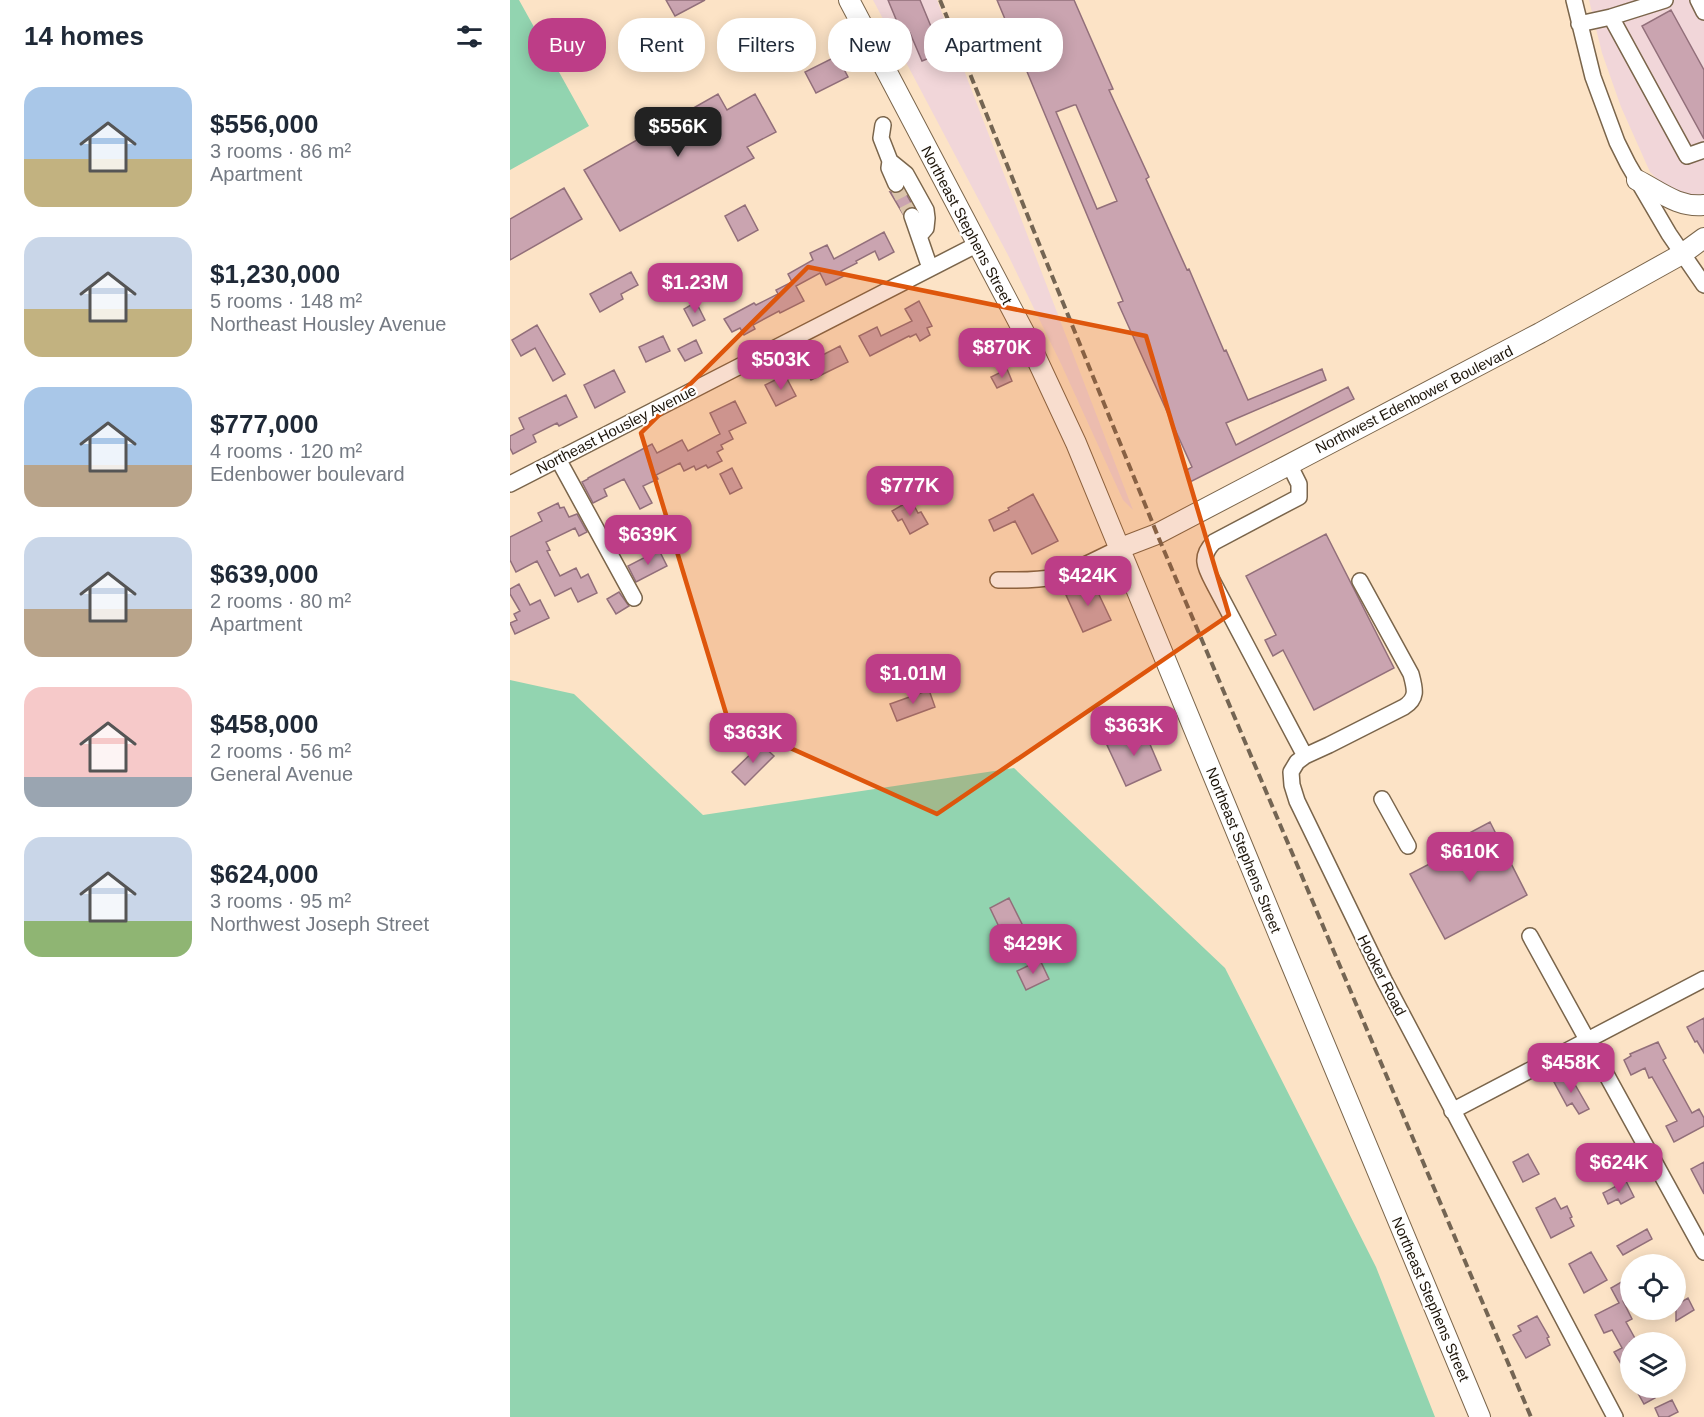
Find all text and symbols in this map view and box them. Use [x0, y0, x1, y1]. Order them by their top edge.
chip: Buy [528, 18, 606, 72]
chip: Rent [618, 18, 705, 72]
chip: Filters [717, 18, 816, 72]
chip: New [828, 18, 912, 72]
chip: Apartment [924, 18, 1063, 72]
icon: filters [453, 20, 486, 53]
text: 14 homes [24, 21, 144, 51]
pin: $556K [636, 107, 720, 158]
text: $556,000 [210, 109, 318, 139]
icon: home [72, 111, 144, 183]
text: $556K [649, 115, 707, 137]
text: 3 rooms · 86 m² [210, 140, 351, 162]
street label: Northeast Stephens Street [918, 143, 1016, 308]
text: Apartment [210, 163, 302, 185]
text: $1,230,000 [210, 259, 340, 289]
icon: home [72, 261, 144, 333]
pin: $1.23M [646, 263, 744, 314]
text: $1.23M [662, 271, 728, 293]
text: 5 rooms · 148 m² [210, 290, 362, 312]
text: Northeast Housley Avenue [210, 313, 446, 335]
pin: $870K [960, 328, 1044, 379]
text: $870K [973, 336, 1031, 358]
pin: $503K [739, 340, 823, 391]
street label: Northwest Edenbower Boulevard [1312, 342, 1516, 456]
text: $503K [752, 348, 810, 370]
street label: Northeast Housley Avenue [533, 381, 699, 477]
text: $777,000 [210, 409, 318, 439]
icon: home [72, 411, 144, 483]
text: 4 rooms · 120 m² [210, 440, 362, 462]
text: Edenbower boulevard [210, 463, 405, 485]
pin: $777K [868, 466, 952, 517]
text: $777K [881, 474, 939, 496]
pin: $639K [606, 515, 690, 566]
text: $639K [619, 523, 677, 545]
pin: $424K [1046, 556, 1130, 607]
text: $639,000 [210, 559, 318, 589]
icon: home [72, 561, 144, 633]
text: $424K [1059, 564, 1117, 586]
text: 2 rooms · 80 m² [210, 590, 351, 612]
text: Apartment [210, 613, 302, 635]
pin: $1.01M [864, 654, 962, 705]
text: $1.01M [880, 662, 946, 684]
pin: $363K [1092, 706, 1176, 757]
text: $458,000 [210, 709, 318, 739]
icon: home [72, 711, 144, 783]
pin: $363K [711, 713, 795, 764]
text: $363K [1105, 714, 1163, 736]
text: $363K [724, 721, 782, 743]
text: 2 rooms · 56 m² [210, 740, 351, 762]
text: General Avenue [210, 763, 353, 785]
street label: Northeast Stephens Street [1203, 765, 1285, 936]
pin: $610K [1428, 832, 1512, 883]
text: $610K [1441, 840, 1499, 862]
text: $624,000 [210, 859, 318, 889]
icon: home [72, 861, 144, 933]
text: 3 rooms · 95 m² [210, 890, 351, 912]
text: Northwest Joseph Street [210, 913, 429, 935]
pin: $429K [991, 924, 1075, 975]
text: $429K [1004, 932, 1062, 954]
street label: Hooker Road [1354, 932, 1410, 1018]
pin: $458K [1529, 1043, 1613, 1094]
text: $458K [1542, 1051, 1600, 1073]
pin: $624K [1577, 1143, 1661, 1194]
text: $624K [1590, 1151, 1648, 1173]
street label: Northeast Stephens Street [1389, 1214, 1474, 1384]
map controls [1620, 1254, 1686, 1398]
button: locate [1620, 1254, 1686, 1320]
button: layers [1620, 1332, 1686, 1398]

